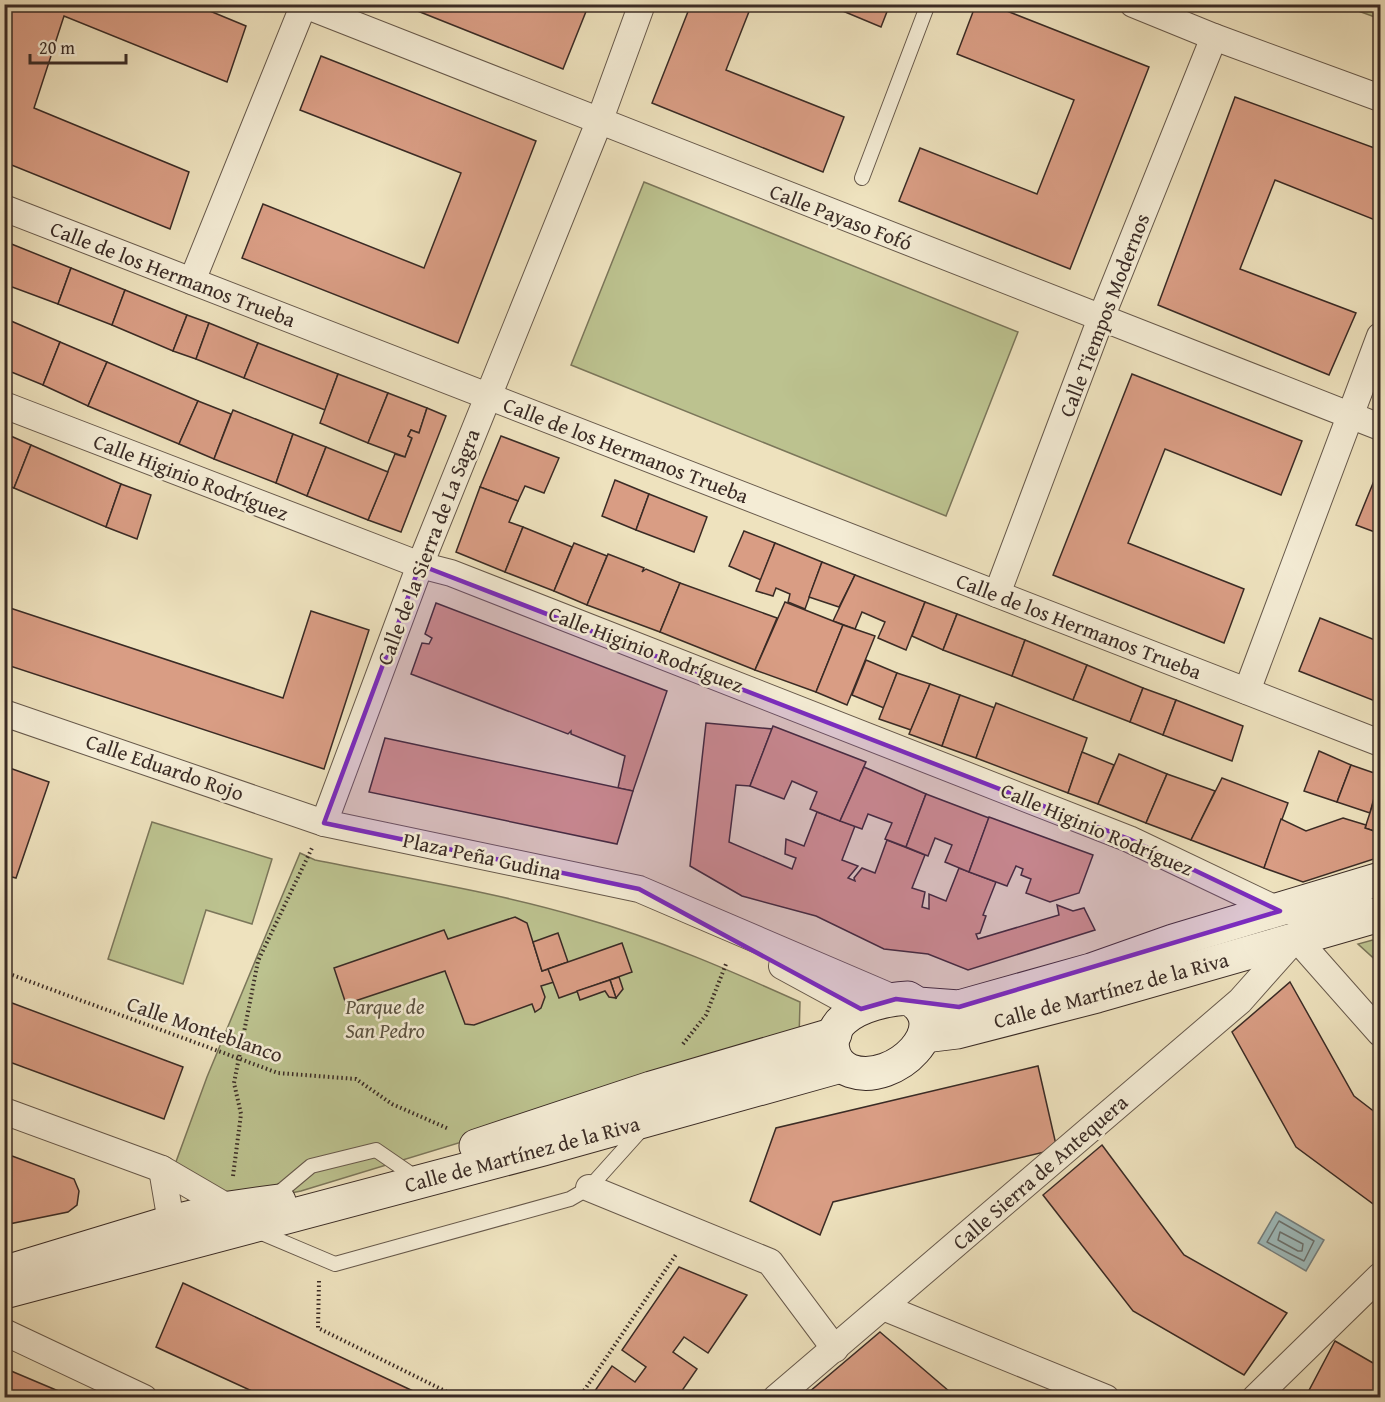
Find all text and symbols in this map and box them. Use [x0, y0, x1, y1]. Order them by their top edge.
scale bar [30, 27, 126, 65]
text: 20 m [39, 34, 75, 61]
street label: Calle Payaso Fofó [765, 176, 917, 258]
street label: Calle Tiempos Modernos [1051, 209, 1157, 421]
street label: Calle de los Hermanos Trueba [46, 213, 300, 335]
street label: Calle de los Hermanos Trueba [499, 389, 753, 511]
street label: Calle de la Sierra de La Sagra [369, 424, 487, 670]
street label: Calle Higinio Rodríguez [89, 426, 293, 528]
street label: Calle de los Hermanos Trueba [952, 565, 1206, 687]
street label: Calle Higinio Rodríguez [544, 598, 748, 700]
street label: Calle Eduardo Rojo [82, 726, 248, 808]
street label: Calle Higinio Rodríguez [996, 774, 1198, 884]
street label: Plaza Peña Gudina [400, 824, 564, 888]
street label: Calle de Martínez de la Riva [990, 944, 1232, 1036]
street label: Calle Monteblanco [123, 988, 287, 1070]
park label: Parque de San Pedro [345, 991, 425, 1046]
street label: Calle Sierra de Antequera [946, 1087, 1135, 1257]
street label: Calle de Martínez de la Riva [401, 1108, 643, 1200]

